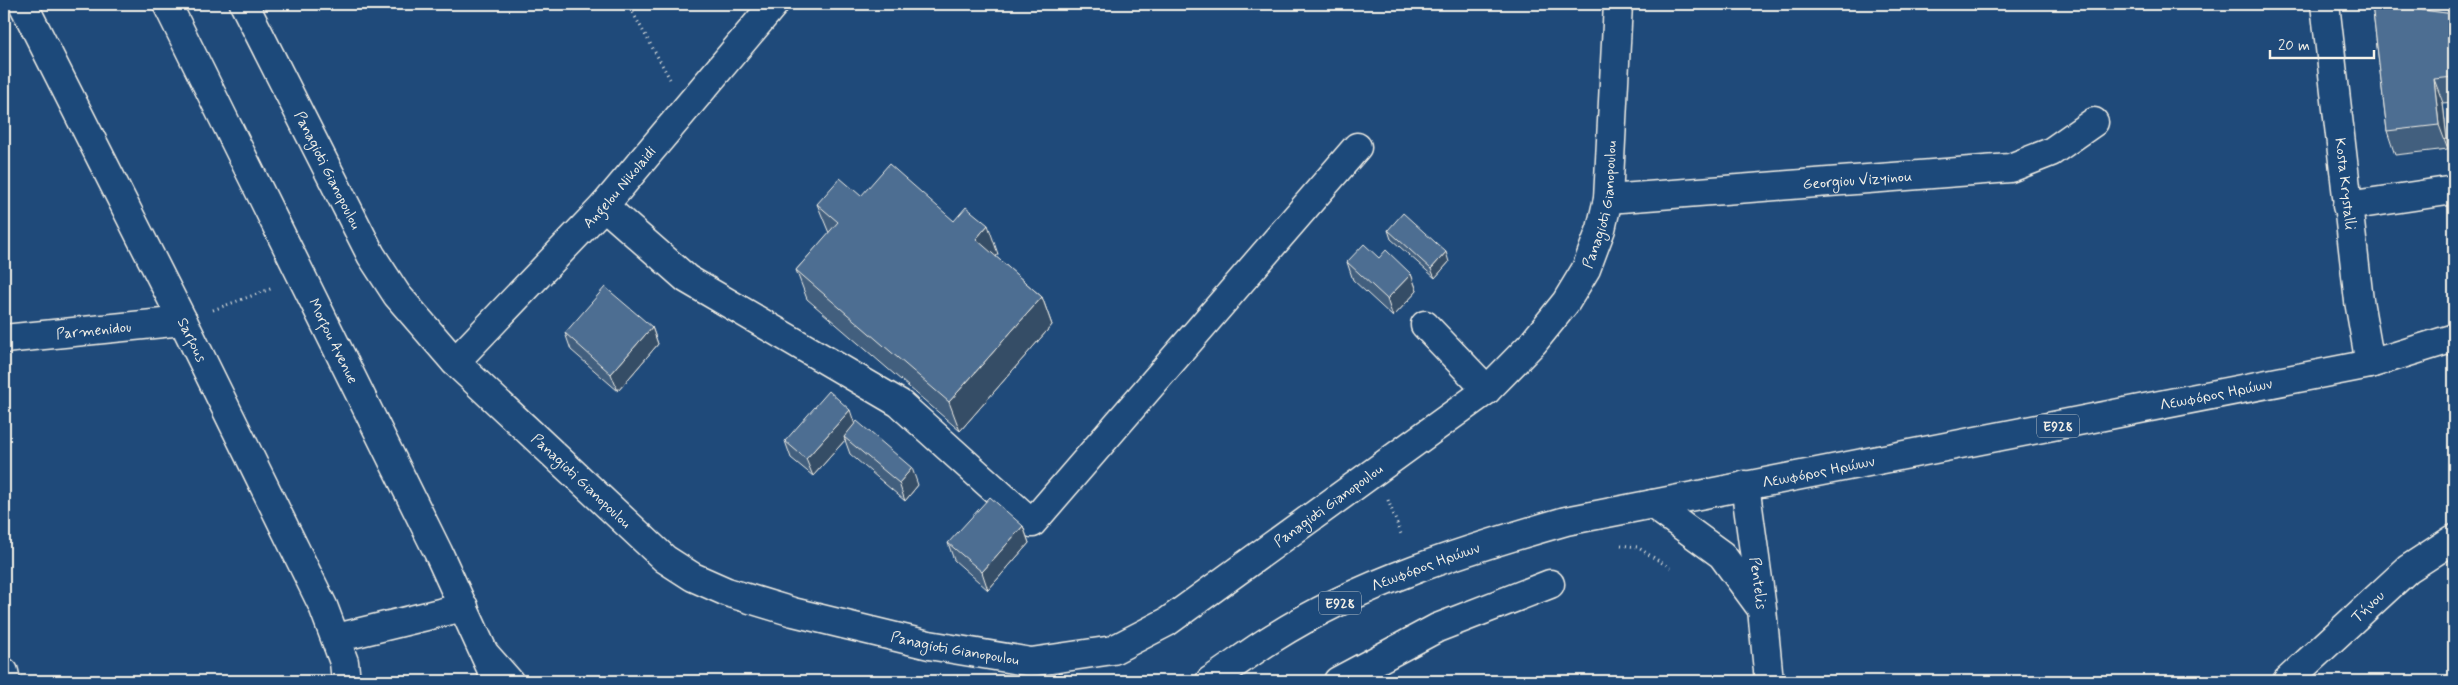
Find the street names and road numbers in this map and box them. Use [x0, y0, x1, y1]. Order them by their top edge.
street label: Panagioti Gianopoulou [289, 108, 365, 233]
street label: Kosta Krystalli [2329, 137, 2360, 231]
street label: Panagioti Gianopoulou [1578, 140, 1622, 271]
street label: Angelou Nikolaidi [579, 142, 661, 233]
street label: Georgiou Vizyinou [1802, 167, 1913, 195]
street label: Morfou Avenue [303, 295, 362, 388]
street label: Sarfous [172, 315, 211, 366]
street label: Parmenidou [55, 317, 132, 345]
street label: Λεωφόρος Ηρώων [2158, 374, 2274, 416]
road number: E928 [2037, 414, 2079, 438]
street label: Panagioti Gianopoulou [526, 430, 635, 533]
street label: Λεωφόρος Ηρώων [1761, 452, 1877, 493]
street label: Panagioti Gianopoulou [1270, 460, 1387, 552]
street label: Λεωφόρος Ηρώων [1368, 538, 1483, 597]
street label: Pentelis [1744, 556, 1771, 611]
street label: Τήνου [2347, 586, 2390, 628]
road number: E928 [1319, 592, 1361, 614]
street label: Panagioti Gianopoulou [889, 627, 1021, 671]

